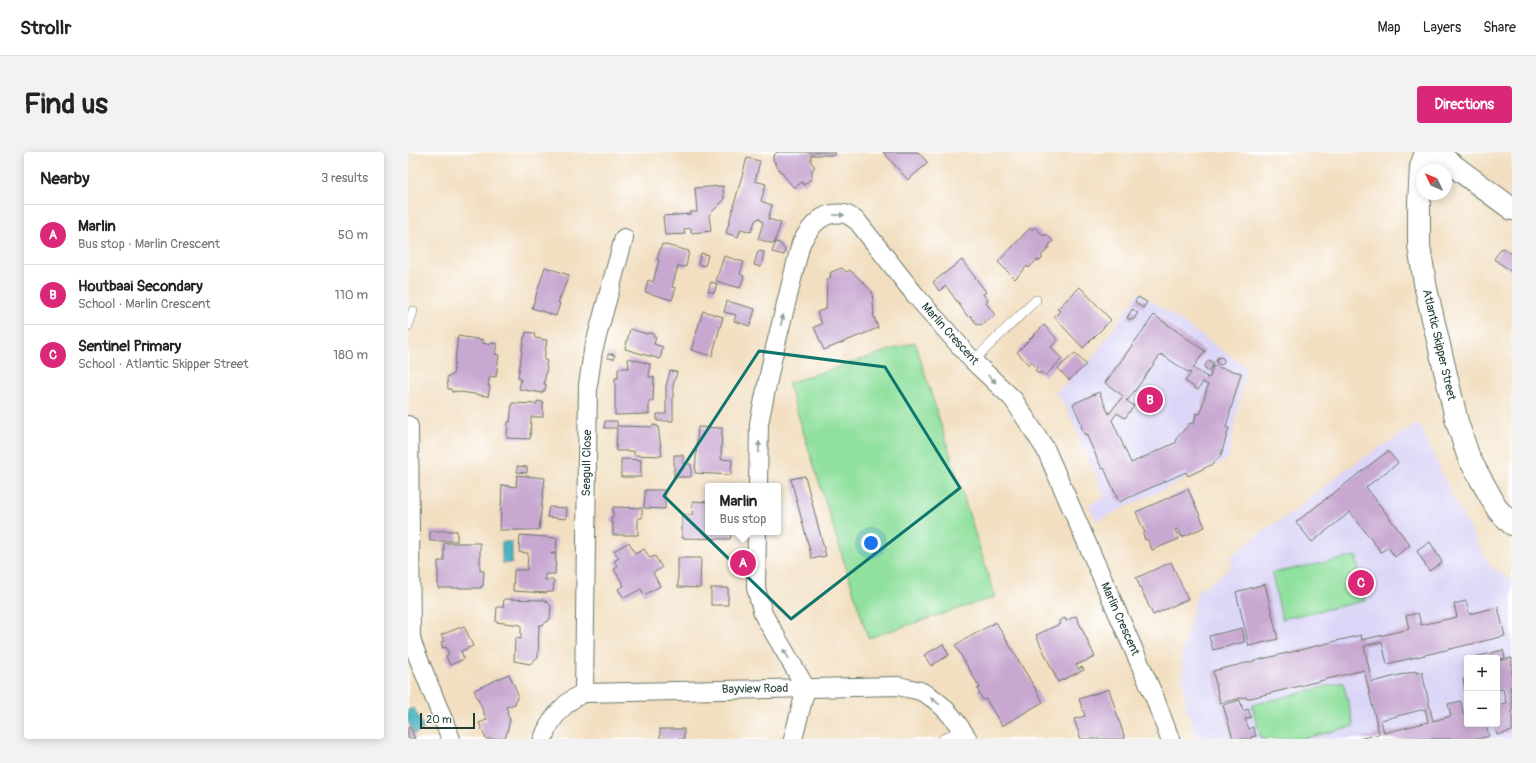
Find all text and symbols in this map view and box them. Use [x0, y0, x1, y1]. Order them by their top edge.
text: Strollr [20, 16, 71, 40]
text: Map [1378, 19, 1401, 36]
text: Layers [1423, 19, 1461, 36]
text: Share [1483, 19, 1516, 36]
button: Directions [1417, 86, 1512, 123]
text: Find us [24, 87, 108, 122]
north arrow [1416, 164, 1452, 200]
text: Nearby [40, 168, 89, 189]
text: 3 results [321, 170, 368, 186]
one-way arrow [833, 212, 846, 218]
text: Marlin [78, 217, 116, 236]
text: A [49, 227, 57, 243]
text: 50 m [338, 227, 368, 243]
text: Bus stop · Marlin Crescent [78, 236, 220, 252]
text: Houtbaai Secondary [78, 277, 203, 296]
text: B [49, 287, 57, 303]
text: 110 m [335, 287, 368, 303]
street label: Atlantic Skipper Street [1419, 288, 1459, 402]
text: School · Marlin Crescent [78, 296, 211, 312]
street label: Marlin Crescent [918, 300, 982, 368]
one-way arrow [779, 313, 785, 325]
text: Sentinel Primary [78, 337, 181, 356]
text: C [49, 347, 57, 363]
text: 180 m [333, 347, 368, 363]
text: School · Atlantic Skipper Street [78, 356, 249, 372]
one-way arrow [987, 374, 996, 383]
pin: B [1137, 385, 1163, 415]
street label: Seagull Close [579, 429, 595, 497]
one-way arrow [756, 440, 762, 453]
popup [705, 483, 781, 535]
text: Marlin [720, 492, 757, 511]
text: Bus stop [720, 511, 766, 527]
your location [861, 533, 881, 553]
pin: A [730, 548, 756, 578]
pin: C [1348, 568, 1374, 598]
street label: Marlin Crescent [1097, 580, 1143, 658]
one-way arrow [783, 648, 790, 660]
map controls [1464, 655, 1500, 727]
button: + [1464, 655, 1500, 691]
street label: Bayview Road [722, 681, 788, 697]
button: − [1464, 691, 1500, 727]
one-way arrow [930, 697, 941, 705]
scale bar [420, 711, 475, 730]
text: 20 m [426, 713, 452, 726]

